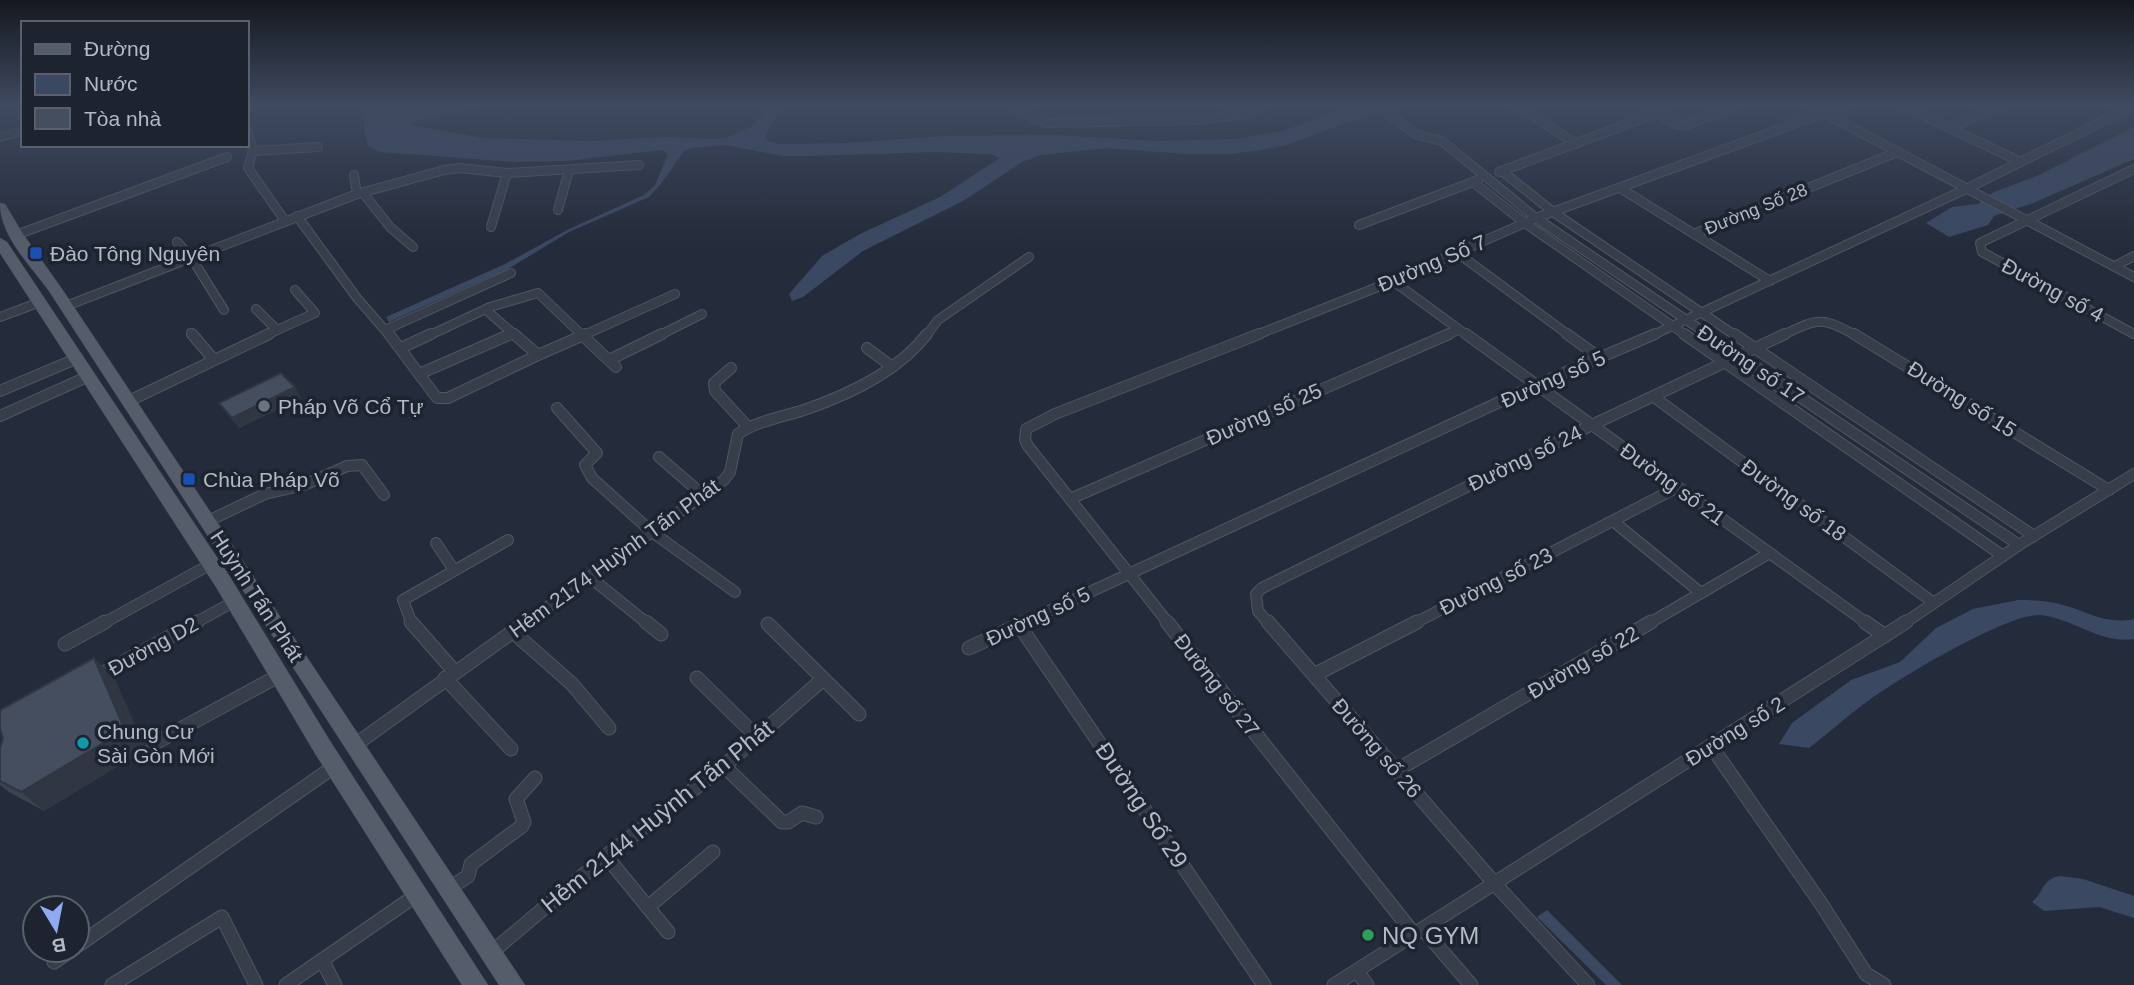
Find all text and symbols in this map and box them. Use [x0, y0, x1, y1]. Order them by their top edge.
legend [21, 21, 248, 147]
text: Đường [84, 37, 150, 60]
text: Nước [84, 72, 138, 95]
text: Tòa nhà [84, 107, 161, 130]
street label: Đường Số 28 [1702, 179, 1810, 239]
street label: Đường Số 7 [1374, 230, 1490, 296]
place label: Đào Tông Nguyên [50, 242, 220, 265]
marker: Đào Tông Nguyên [28, 245, 44, 261]
street label: Đường số 4 [1998, 254, 2108, 327]
street label: Đường số 17 [1693, 320, 1809, 408]
street label: Đường số 5 [1497, 346, 1609, 412]
street label: Đường số 15 [1904, 357, 2020, 441]
street label: Đường số 25 [1203, 378, 1325, 450]
place label: Pháp Võ Cổ Tự [278, 395, 424, 418]
marker: Pháp Võ Cổ Tự [256, 398, 272, 414]
street label: Đường số 24 [1464, 420, 1586, 495]
street label: Đường số 21 [1616, 438, 1730, 530]
street label: Đường số 18 [1737, 454, 1851, 546]
place label: Chùa Pháp Võ [203, 468, 340, 491]
marker: Chùa Pháp Võ [181, 471, 197, 487]
street label: Hẻm 2174 Huỳnh Tấn Phát [504, 474, 724, 642]
street label: Huỳnh Tấn Phát [206, 526, 308, 666]
street label: Đường số 23 [1436, 543, 1556, 619]
street label: Đường số 5 [982, 582, 1094, 650]
street label: Đường D2 [104, 612, 202, 680]
street label: Đường số 22 [1524, 621, 1642, 703]
street label: Đường số 27 [1170, 629, 1264, 741]
street label: Đường số 2 [1681, 692, 1789, 770]
street label: Đường số 26 [1328, 694, 1426, 802]
street label: Hẻm 2144 Huỳnh Tấn Phát [536, 714, 779, 918]
place label: Chung Cư Sài Gòn Mới [97, 720, 215, 767]
marker: Chung Cư Sài Gòn Mới [75, 735, 91, 751]
street label: Đường Số 29 [1090, 737, 1194, 873]
north arrow [21, 894, 91, 964]
place label: NQ GYM [1382, 922, 1479, 949]
marker: NQ GYM [1360, 927, 1376, 943]
text: B [50, 934, 67, 957]

